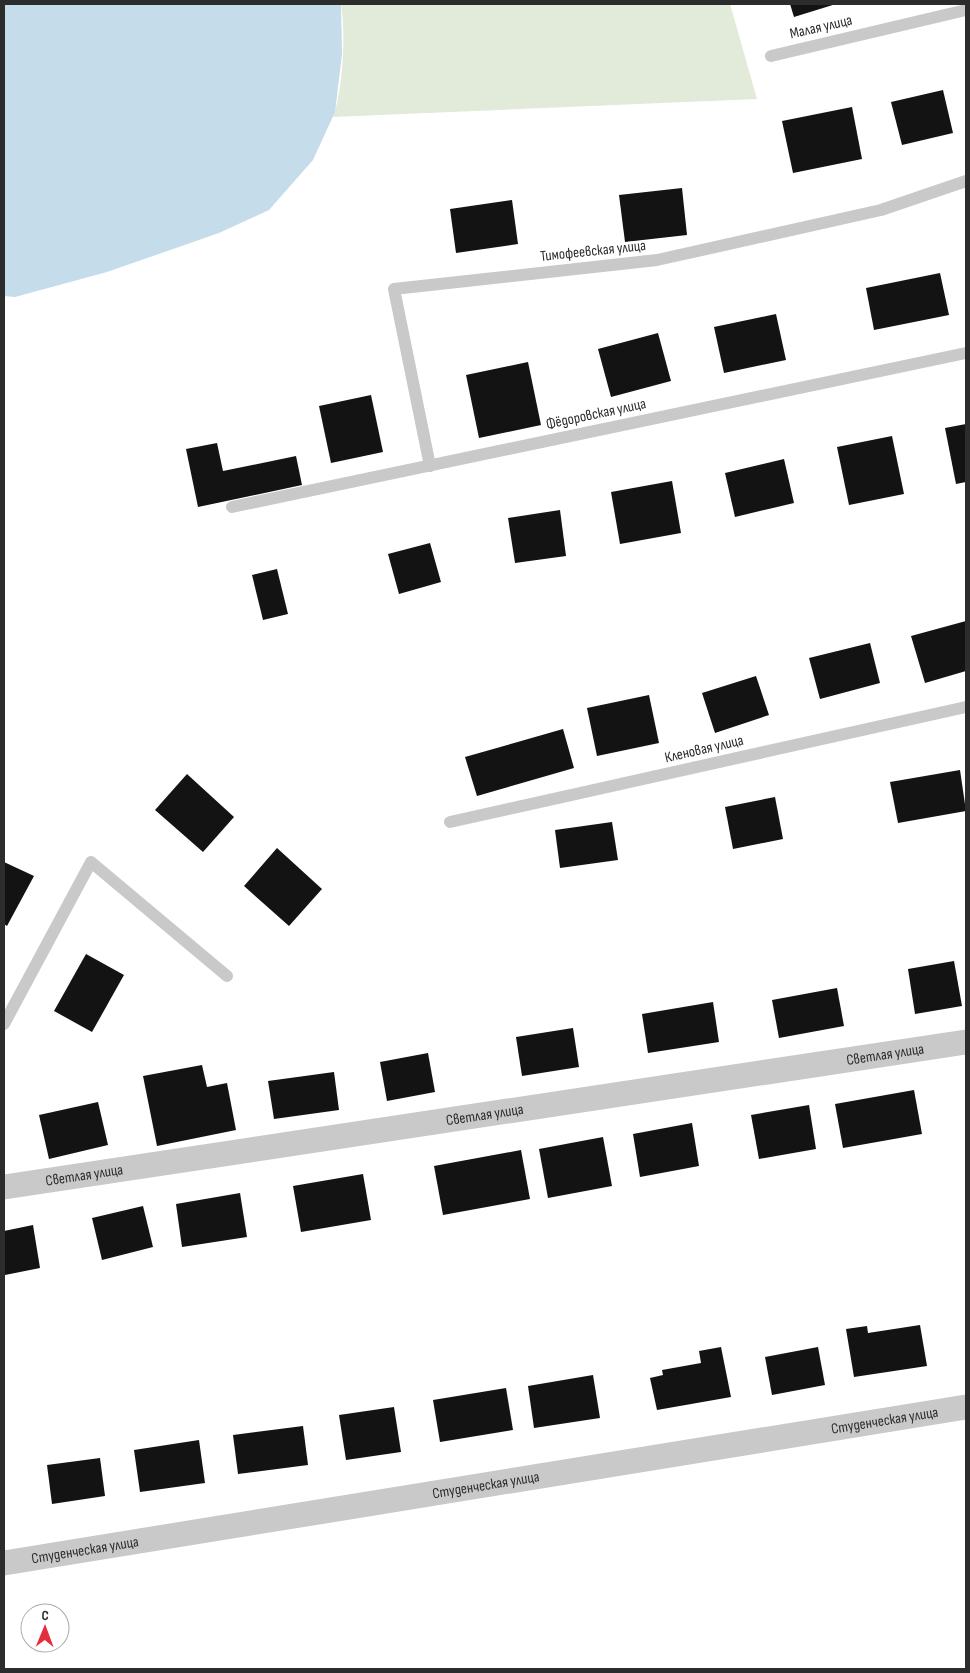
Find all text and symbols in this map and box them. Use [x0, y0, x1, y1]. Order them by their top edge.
street label: Малая улица [788, 11, 854, 43]
street label: Тимофеевская улица [539, 236, 647, 266]
street label: Фёдоровская улица [544, 394, 648, 434]
street label: Кленовая улица [663, 731, 745, 767]
street label: Светлая улица [845, 1039, 925, 1069]
street label: Светлая улица [445, 1099, 525, 1130]
street label: Светлая улица [44, 1160, 124, 1190]
street label: Студенческая улица [830, 1402, 940, 1438]
street label: Студенческая улица [431, 1467, 541, 1503]
street label: Студенческая улица [30, 1532, 140, 1568]
north arrow [20, 1603, 70, 1653]
text: С [41, 1607, 49, 1624]

